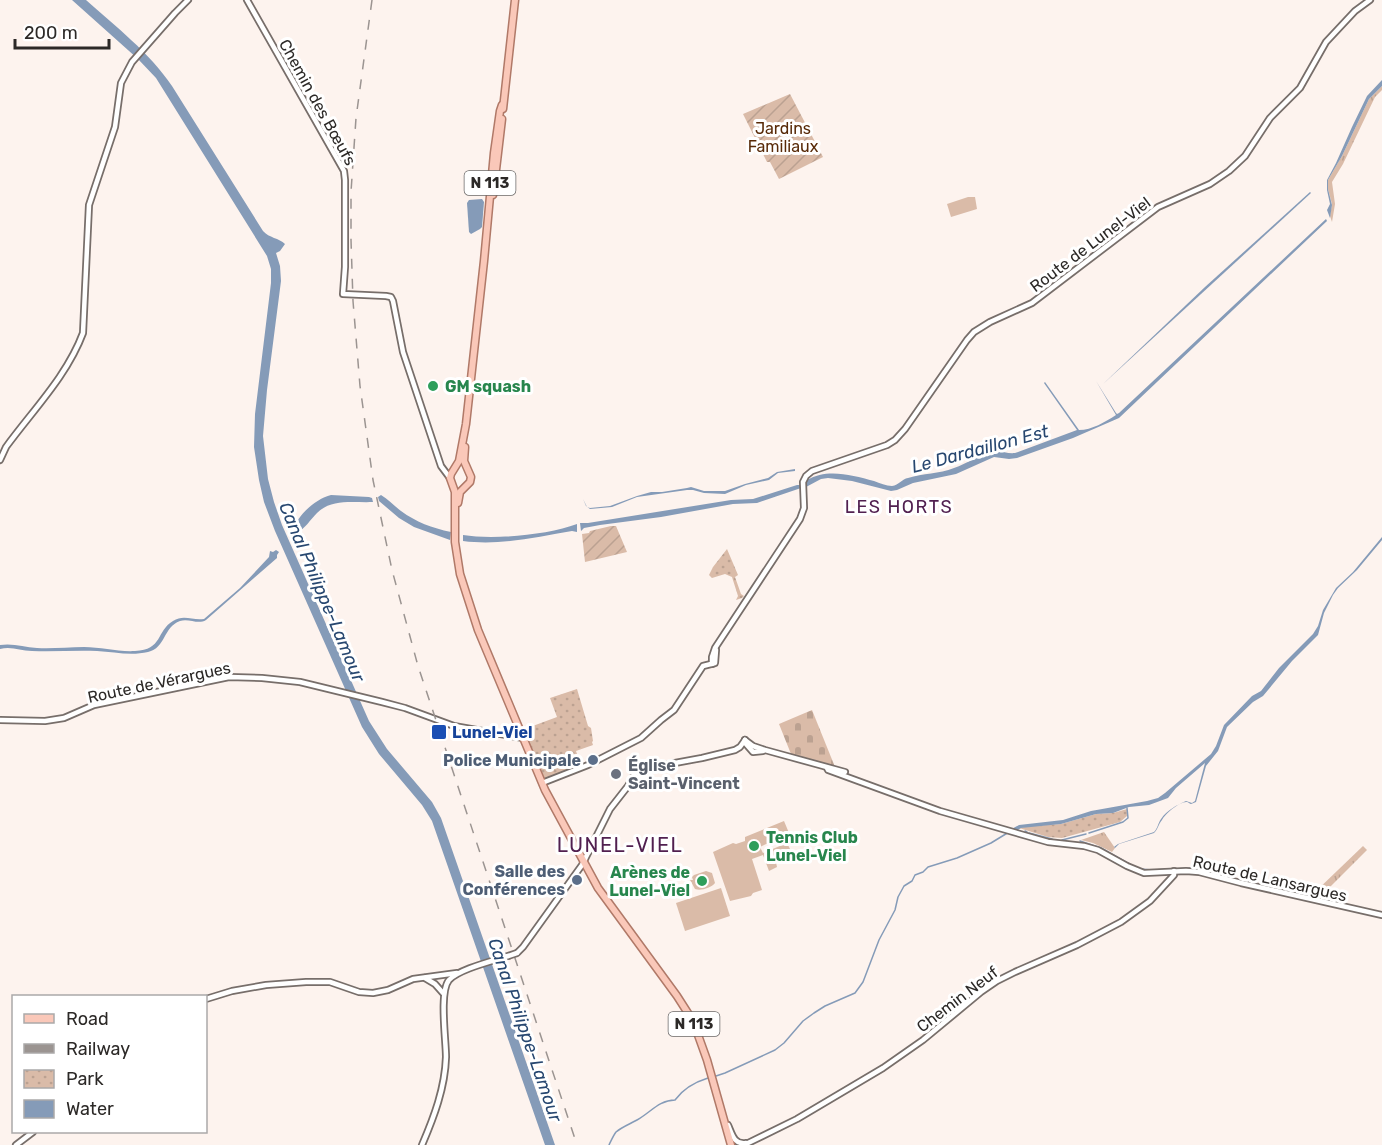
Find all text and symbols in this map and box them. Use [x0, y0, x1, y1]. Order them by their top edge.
scale bar [15, 12, 110, 50]
text: 200 m [24, 22, 78, 44]
street label: Chemin des Bœufs [275, 36, 360, 169]
park label: Jardins Familiaux [748, 119, 819, 156]
road number: N 113 [464, 171, 516, 195]
street label: Route de Lunel-Viel [1026, 193, 1154, 296]
place label: GM squash [445, 377, 531, 396]
marker: GM squash [426, 379, 440, 393]
water label: Le Dardaillon Est [909, 420, 1052, 478]
district label: LES HORTS [845, 496, 953, 518]
water label: Canal Philippe-Lamour [274, 499, 370, 686]
street label: Route de Vérargues [86, 658, 232, 707]
marker: Lunel-Viel [430, 723, 448, 741]
place label: Lunel-Viel [452, 723, 533, 742]
place label: Police Municipale [443, 751, 581, 770]
marker: Police Municipale [586, 753, 600, 767]
place label: Église Saint-Vincent [628, 755, 740, 793]
marker: Église Saint-Vincent [609, 767, 623, 781]
place label: Tennis Club Lunel-Viel [766, 828, 858, 865]
district label: LUNEL-VIEL [557, 833, 683, 857]
marker: Tennis Club Lunel-Viel [747, 839, 761, 853]
street label: Route de Lansargues [1191, 852, 1349, 905]
place label: Salle des Conférences [463, 862, 565, 899]
place label: Arènes de Lunel-Viel [609, 863, 690, 900]
marker: Salle des Conférences [570, 873, 584, 887]
marker: Arènes de Lunel-Viel [695, 874, 709, 888]
water label: Canal Philippe-Lamour [483, 935, 567, 1126]
street label: Chemin Neuf [913, 962, 1002, 1036]
legend [12, 995, 207, 1133]
text: Road [66, 1008, 109, 1030]
road number: N 113 [668, 1012, 720, 1036]
text: Railway [66, 1038, 130, 1060]
text: Park [66, 1068, 104, 1090]
text: Water [66, 1098, 114, 1120]

